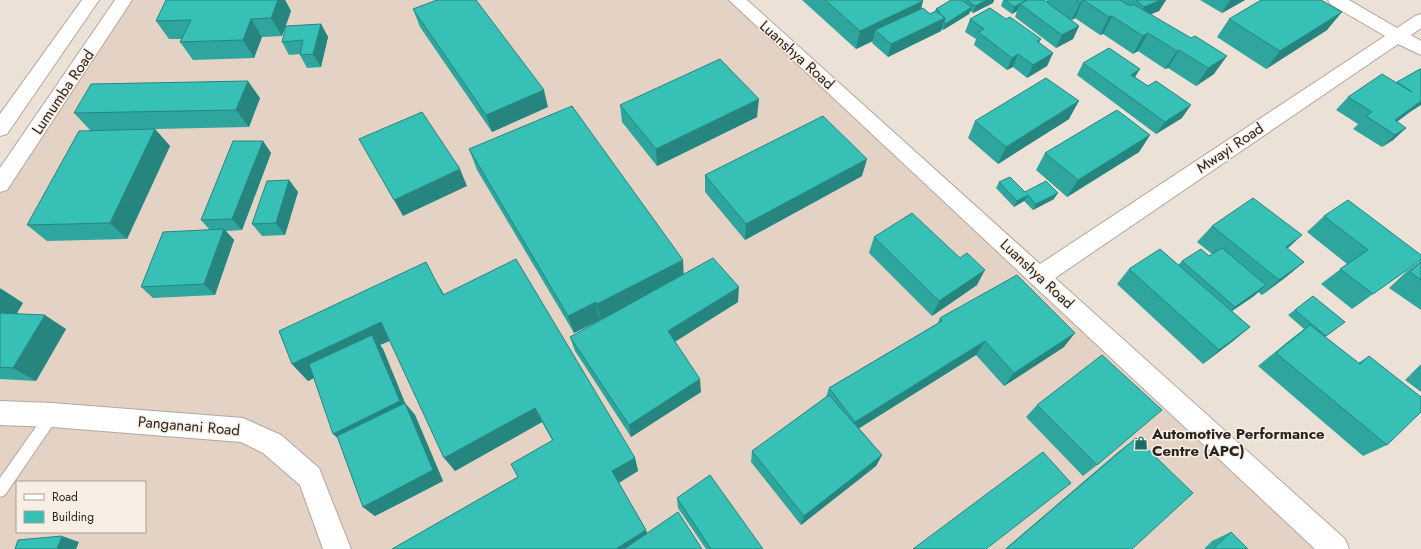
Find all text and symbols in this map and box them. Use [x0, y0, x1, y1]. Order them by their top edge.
street label: Luanshya Road [755, 15, 839, 95]
street label: Lumumba Road [26, 45, 100, 139]
street label: Mwayi Road [1192, 117, 1268, 179]
street label: Luanshya Road [995, 234, 1079, 314]
street label: Panganani Road [137, 411, 241, 441]
place label: Automotive Performance Centre (APC) [1151, 423, 1325, 462]
shop icon: Automotive Performance Centre (APC) [1133, 435, 1149, 451]
legend [16, 481, 146, 533]
text: Road [52, 488, 78, 506]
text: Building [52, 508, 94, 526]

